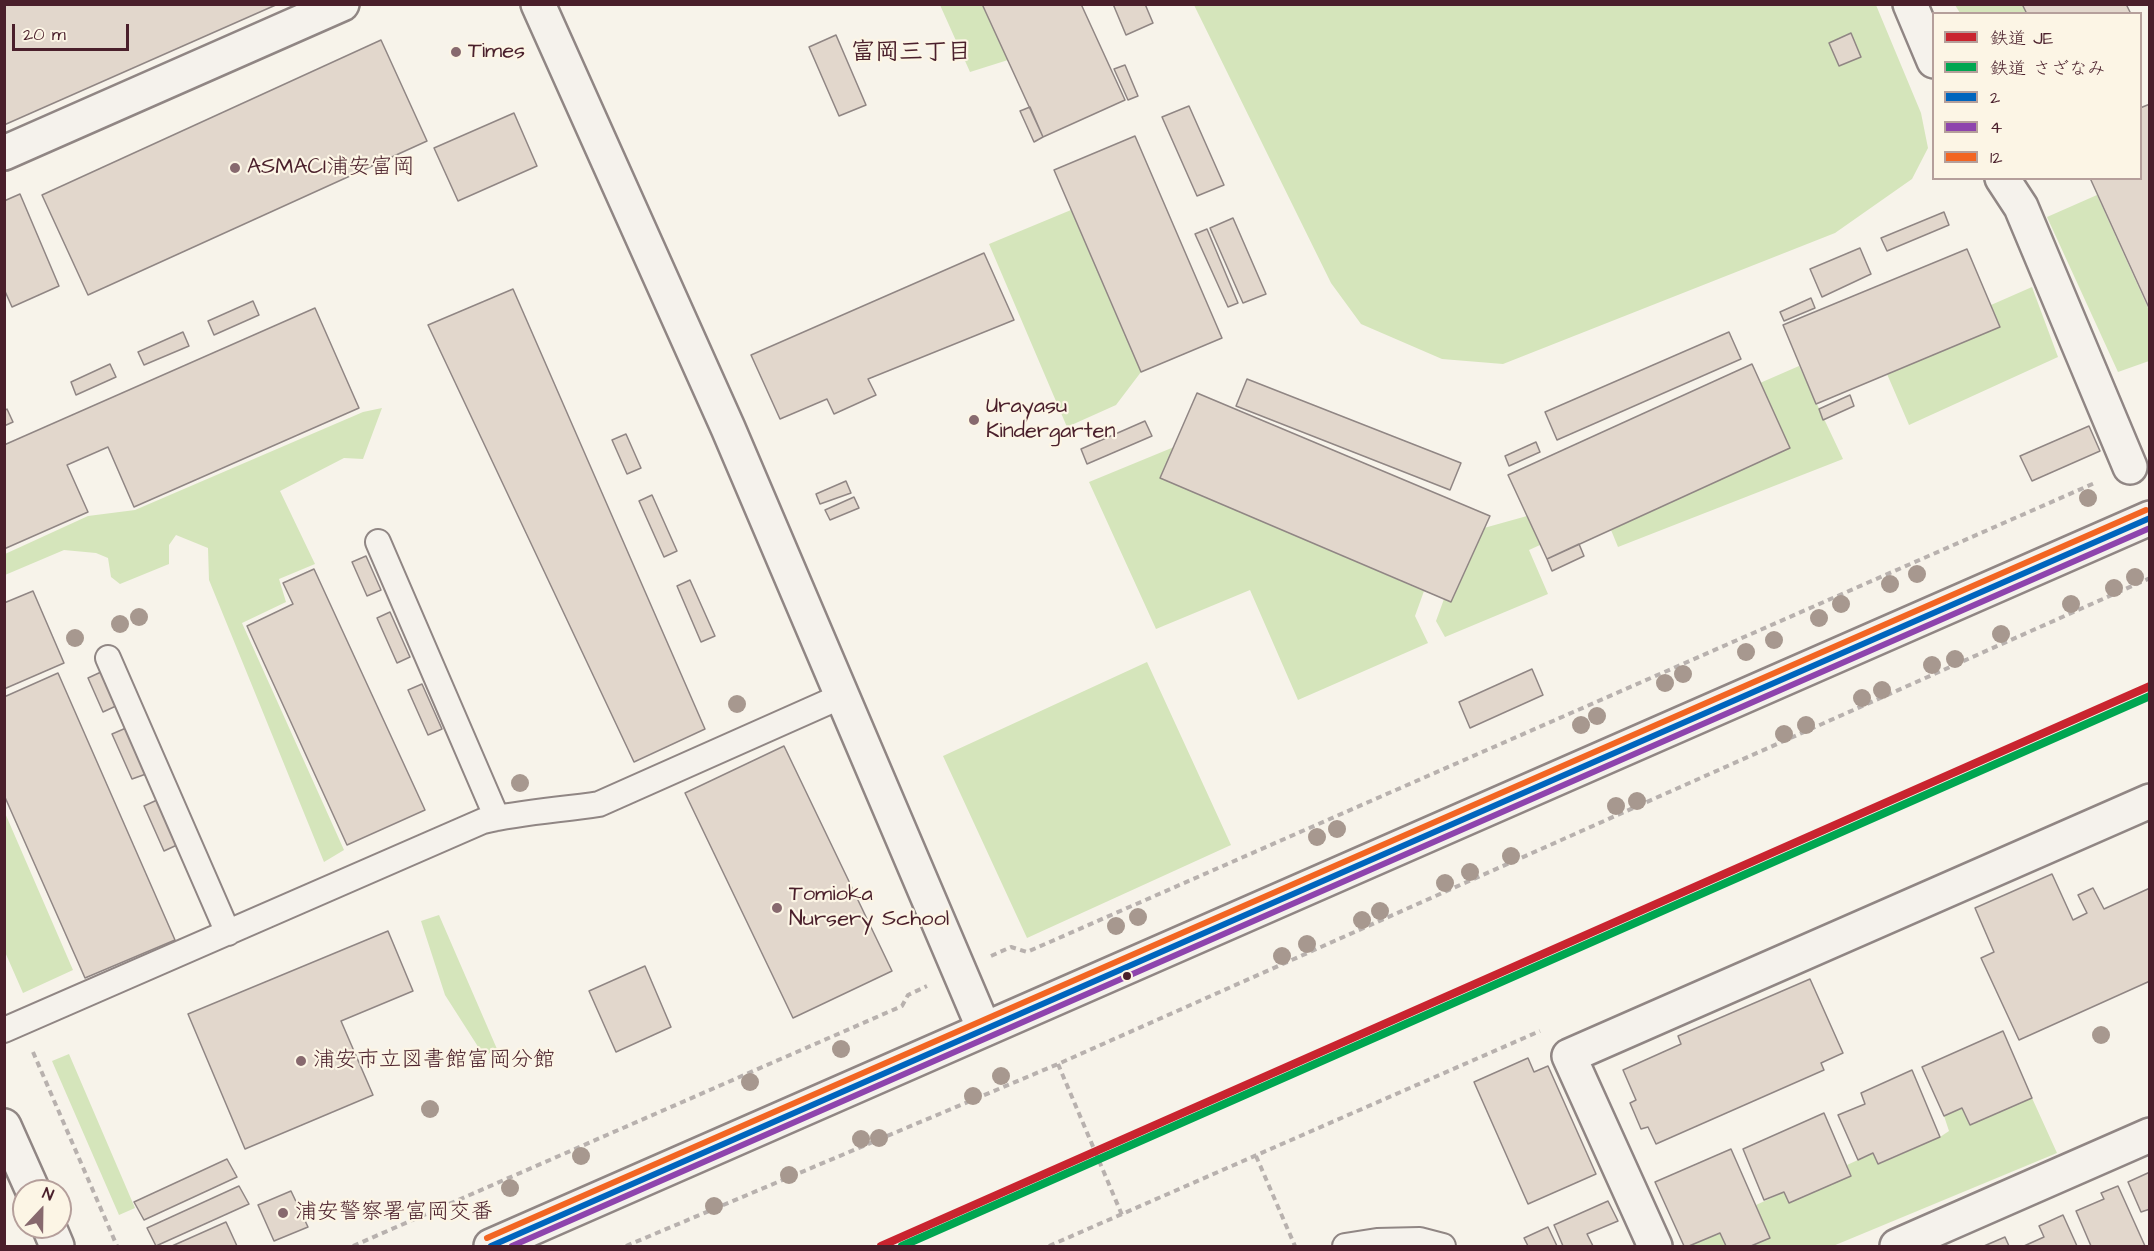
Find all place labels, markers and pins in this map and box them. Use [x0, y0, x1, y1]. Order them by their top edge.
place label: Times [468, 39, 525, 65]
marker: Times [449, 45, 463, 59]
place label: ASMACI浦安富岡 [247, 155, 414, 181]
marker: ASMACI浦安富岡 [228, 161, 242, 175]
place label: Urayasu Kindergarten [986, 394, 1115, 446]
marker: Urayasu Kindergarten [967, 413, 981, 427]
place label: Tomioka Nursery School [789, 882, 949, 933]
marker: Tomioka Nursery School [770, 901, 784, 915]
unlabelled marker [1121, 970, 1133, 982]
place label: 浦安市立図書館富岡分館 [313, 1048, 555, 1074]
marker: 浦安市立図書館富岡分館 [294, 1054, 308, 1068]
place label: 浦安警察署富岡交番 [295, 1200, 493, 1226]
marker: 浦安警察署富岡交番 [276, 1206, 290, 1220]

